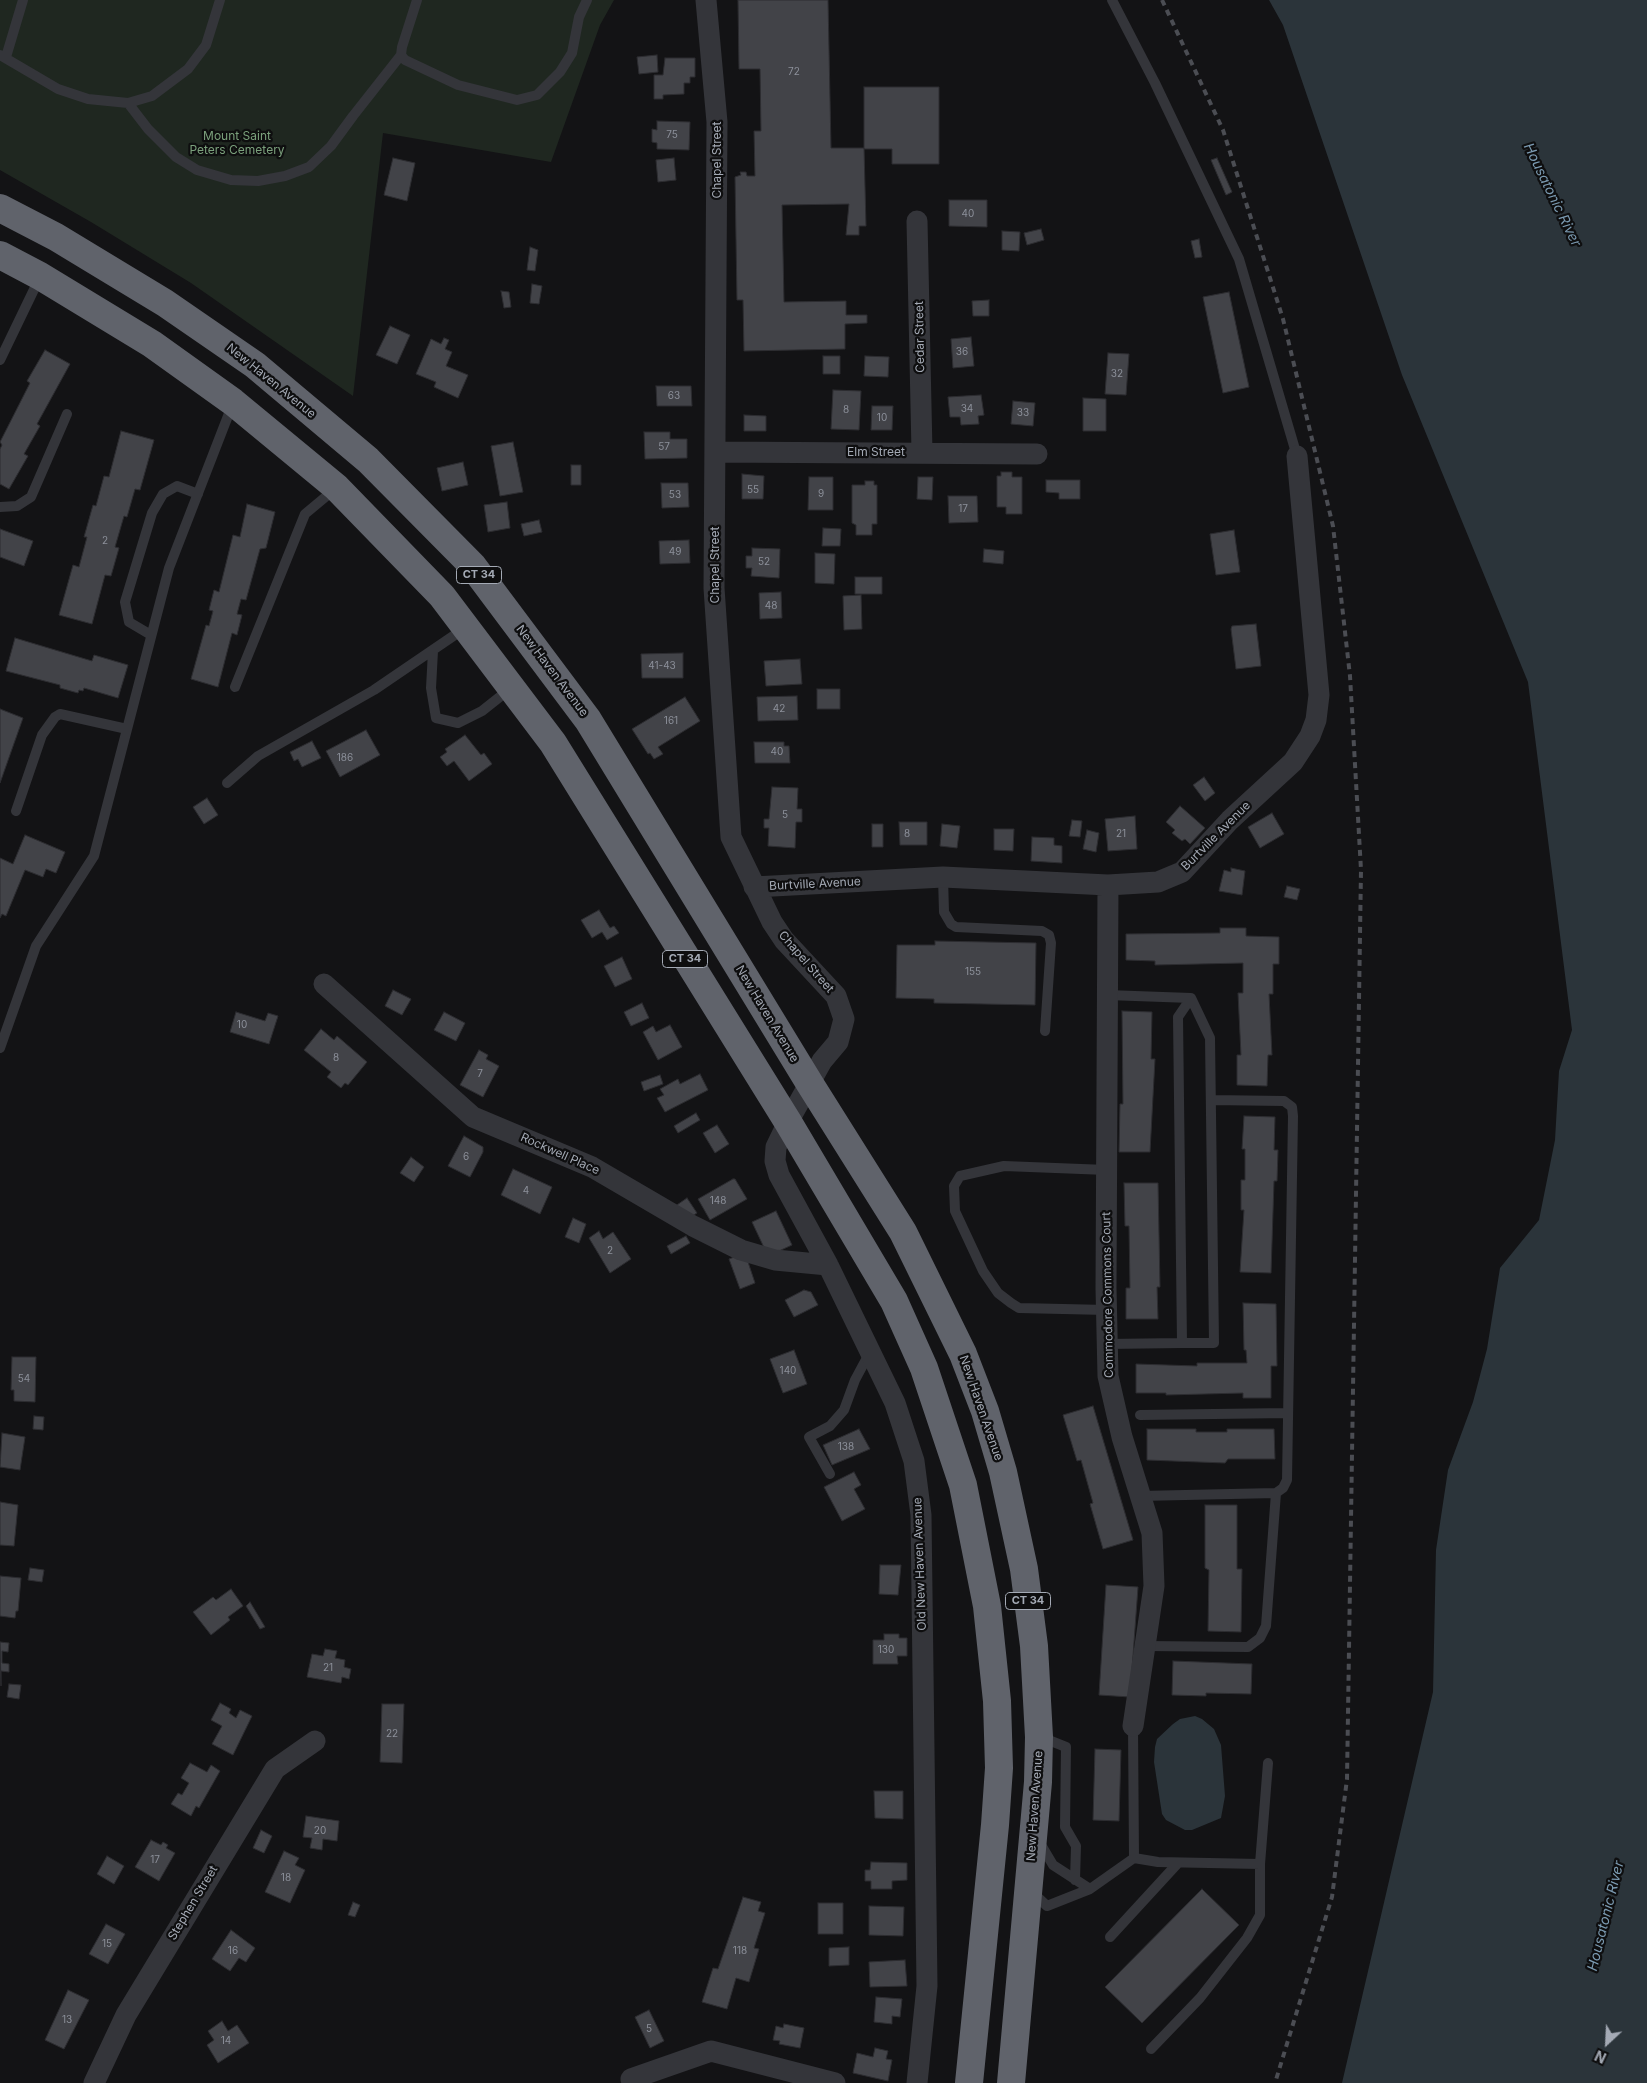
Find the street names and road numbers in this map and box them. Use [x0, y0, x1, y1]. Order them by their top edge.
street label: Chapel Street [710, 121, 724, 199]
street label: Cedar Street [912, 301, 928, 373]
street label: New Haven Avenue [223, 341, 319, 421]
street label: Elm Street [847, 445, 905, 459]
street label: Chapel Street [708, 526, 722, 604]
road number: CT 34 [456, 566, 502, 584]
street label: New Haven Avenue [513, 622, 591, 720]
street label: Burtville Avenue [1178, 798, 1254, 874]
street label: Burtville Avenue [769, 874, 861, 894]
street label: Chapel Street [775, 928, 837, 996]
road number: CT 34 [662, 951, 708, 968]
street label: New Haven Avenue [732, 963, 802, 1065]
street label: Rockwell Place [518, 1130, 602, 1178]
street label: Commodore Commons Court [1099, 1212, 1117, 1378]
street label: New Haven Avenue [956, 1353, 1006, 1463]
street label: Old New Haven Avenue [910, 1497, 930, 1631]
road number: CT 34 [1006, 1592, 1050, 1610]
street label: New Haven Avenue [1024, 1750, 1046, 1862]
street label: Stephen Street [165, 1863, 221, 1943]

